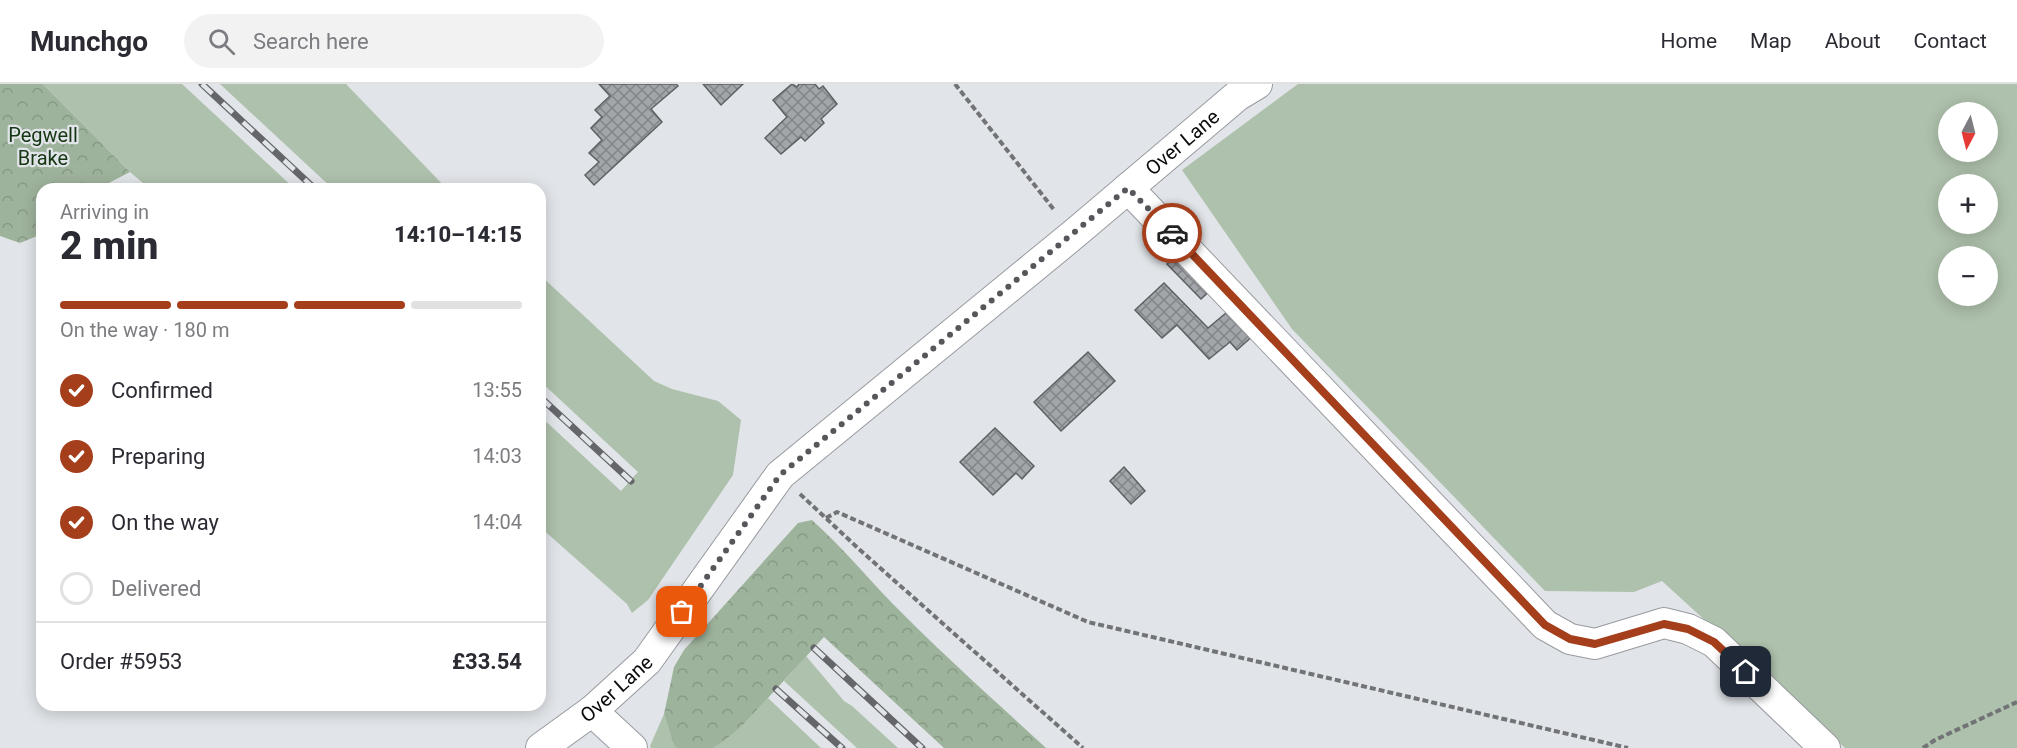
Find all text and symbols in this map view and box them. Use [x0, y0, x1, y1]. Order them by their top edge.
search box [184, 14, 604, 68]
text: Munchgo [30, 25, 148, 58]
icon: search [205, 25, 238, 58]
text: Search here [253, 29, 369, 54]
text: Home [1661, 29, 1717, 53]
text: Map [1750, 29, 1792, 53]
text: About [1825, 29, 1881, 53]
text: Contact [1914, 29, 1987, 53]
north arrow [1938, 102, 1998, 162]
map controls [1938, 102, 1998, 306]
street label: Over Lane [1141, 104, 1224, 180]
park label: Pegwell Brake [8, 123, 78, 170]
button: + [1938, 174, 1998, 234]
text: Arriving in [60, 200, 149, 224]
courier [1142, 203, 1202, 263]
icon: car [1156, 217, 1189, 250]
text: 14:10–14:15 [394, 222, 522, 247]
text: 2 min [60, 223, 158, 269]
button: − [1938, 246, 1998, 306]
text: On the way · 180 m [60, 318, 229, 342]
icon: check [60, 374, 93, 407]
text: Confirmed [111, 378, 213, 403]
text: 13:55 [472, 378, 522, 402]
icon: check [60, 440, 93, 473]
text: Preparing [111, 444, 205, 469]
text: 14:03 [472, 444, 522, 468]
icon: check [60, 506, 93, 539]
text: On the way [111, 510, 219, 535]
text: 14:04 [472, 510, 522, 534]
text: Delivered [111, 576, 201, 601]
pin [656, 586, 707, 637]
icon: bag [665, 595, 698, 628]
pin [1720, 646, 1771, 697]
text: Order #5953 [60, 649, 182, 674]
text: £33.54 [452, 649, 522, 674]
street label: Over Lane [576, 650, 657, 727]
icon: home [1729, 655, 1762, 688]

